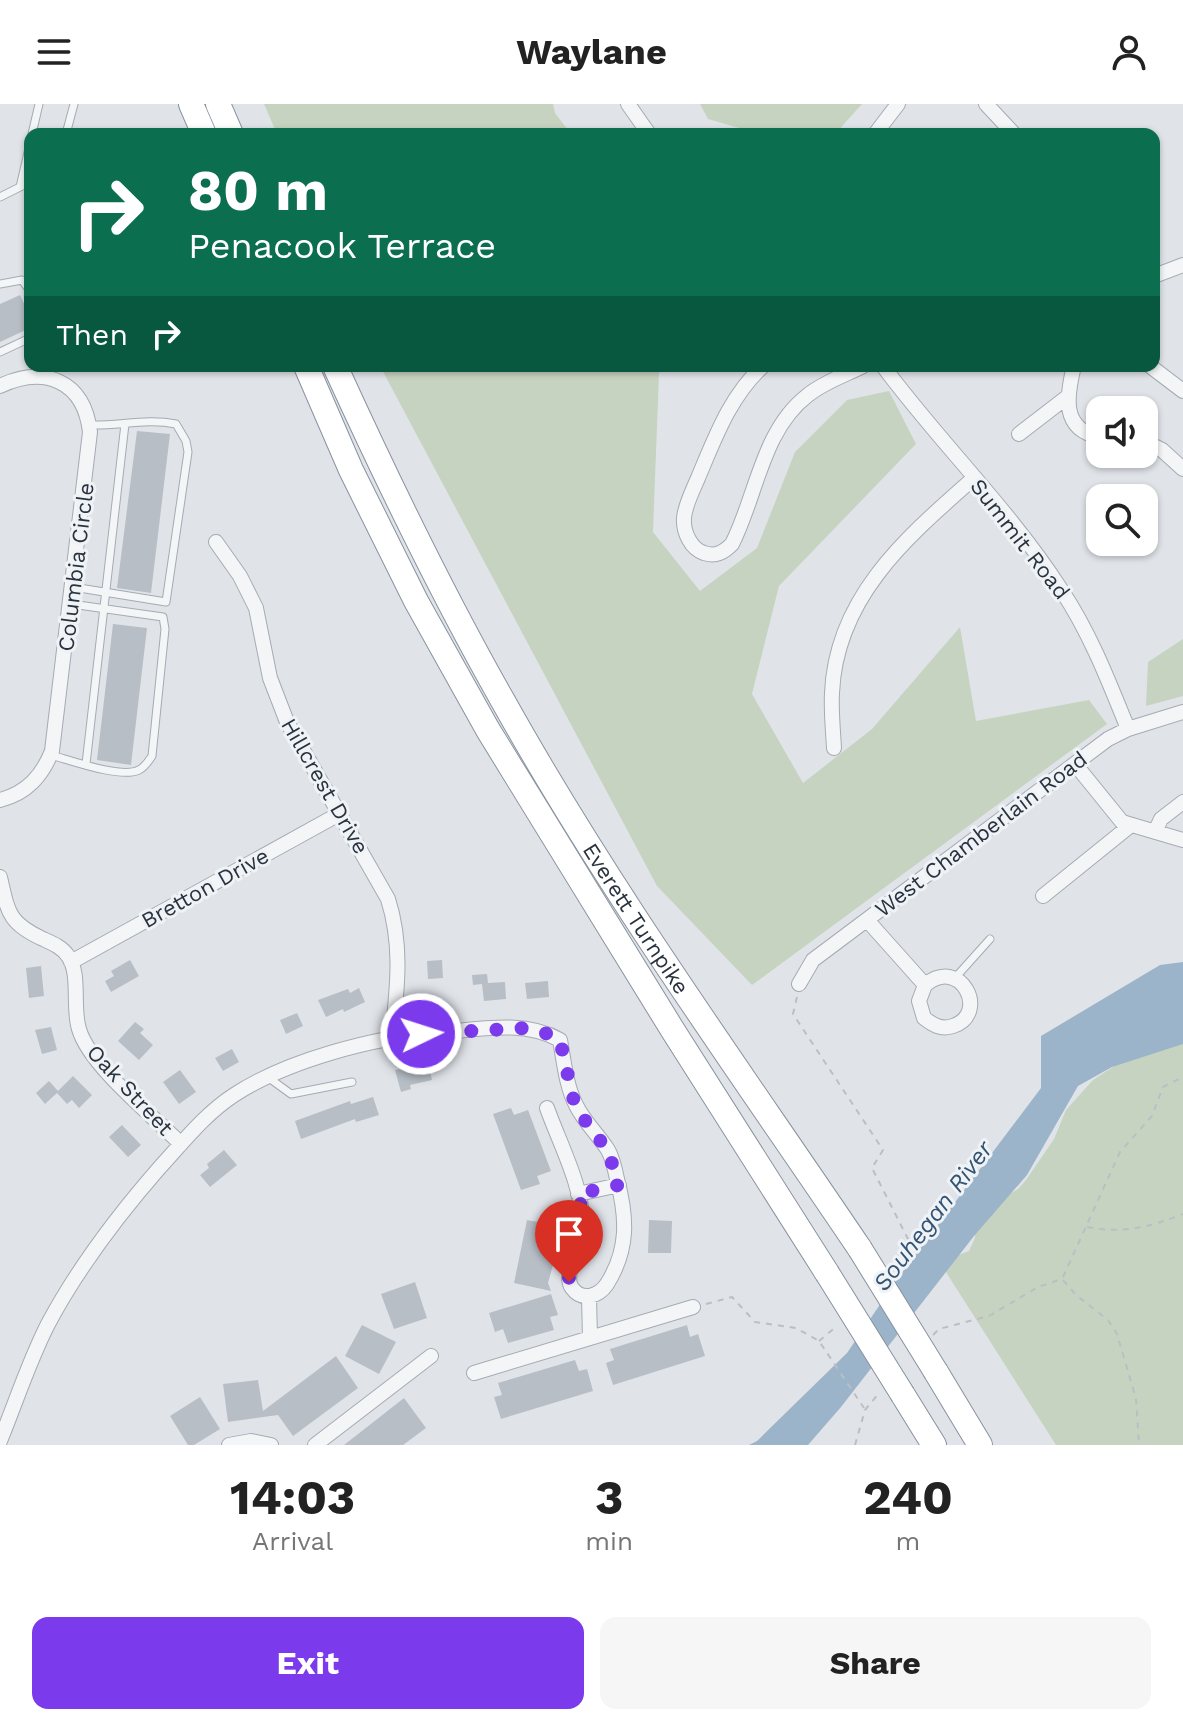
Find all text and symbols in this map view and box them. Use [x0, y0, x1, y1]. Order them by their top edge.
icon: menu [32, 30, 76, 74]
icon: person [1107, 30, 1151, 74]
text: Waylane [516, 31, 667, 73]
text: 80 m [188, 158, 328, 224]
icon: right [56, 160, 160, 264]
text: Penacook Terrace [188, 225, 496, 267]
icon: right [144, 312, 188, 356]
text: Then [56, 317, 128, 352]
map controls [1086, 396, 1158, 556]
button: sound [1086, 396, 1158, 468]
street label: Summit Road [965, 474, 1075, 604]
street label: Columbia Circle [53, 481, 99, 653]
button: search [1086, 484, 1158, 556]
street label: Hillcrest Drive [276, 714, 374, 858]
street label: West Chamberlain Road [870, 746, 1092, 922]
street label: Everett Turnpike [578, 838, 695, 999]
street label: Bretton Drive [137, 843, 273, 933]
position arrow [379, 992, 463, 1076]
street label: Oak Street [82, 1040, 178, 1140]
water label: Souhegan River [867, 1134, 1000, 1297]
pin [535, 1200, 603, 1282]
icon: arrive [547, 1212, 591, 1256]
text: 14:03 [230, 1469, 355, 1526]
text: 3 [595, 1469, 623, 1526]
text: 240 [863, 1469, 953, 1526]
text: Arrival [252, 1526, 333, 1556]
text: min [585, 1526, 633, 1556]
text: m [896, 1526, 920, 1556]
button: Exit [32, 1617, 584, 1709]
button: Share [600, 1617, 1151, 1709]

